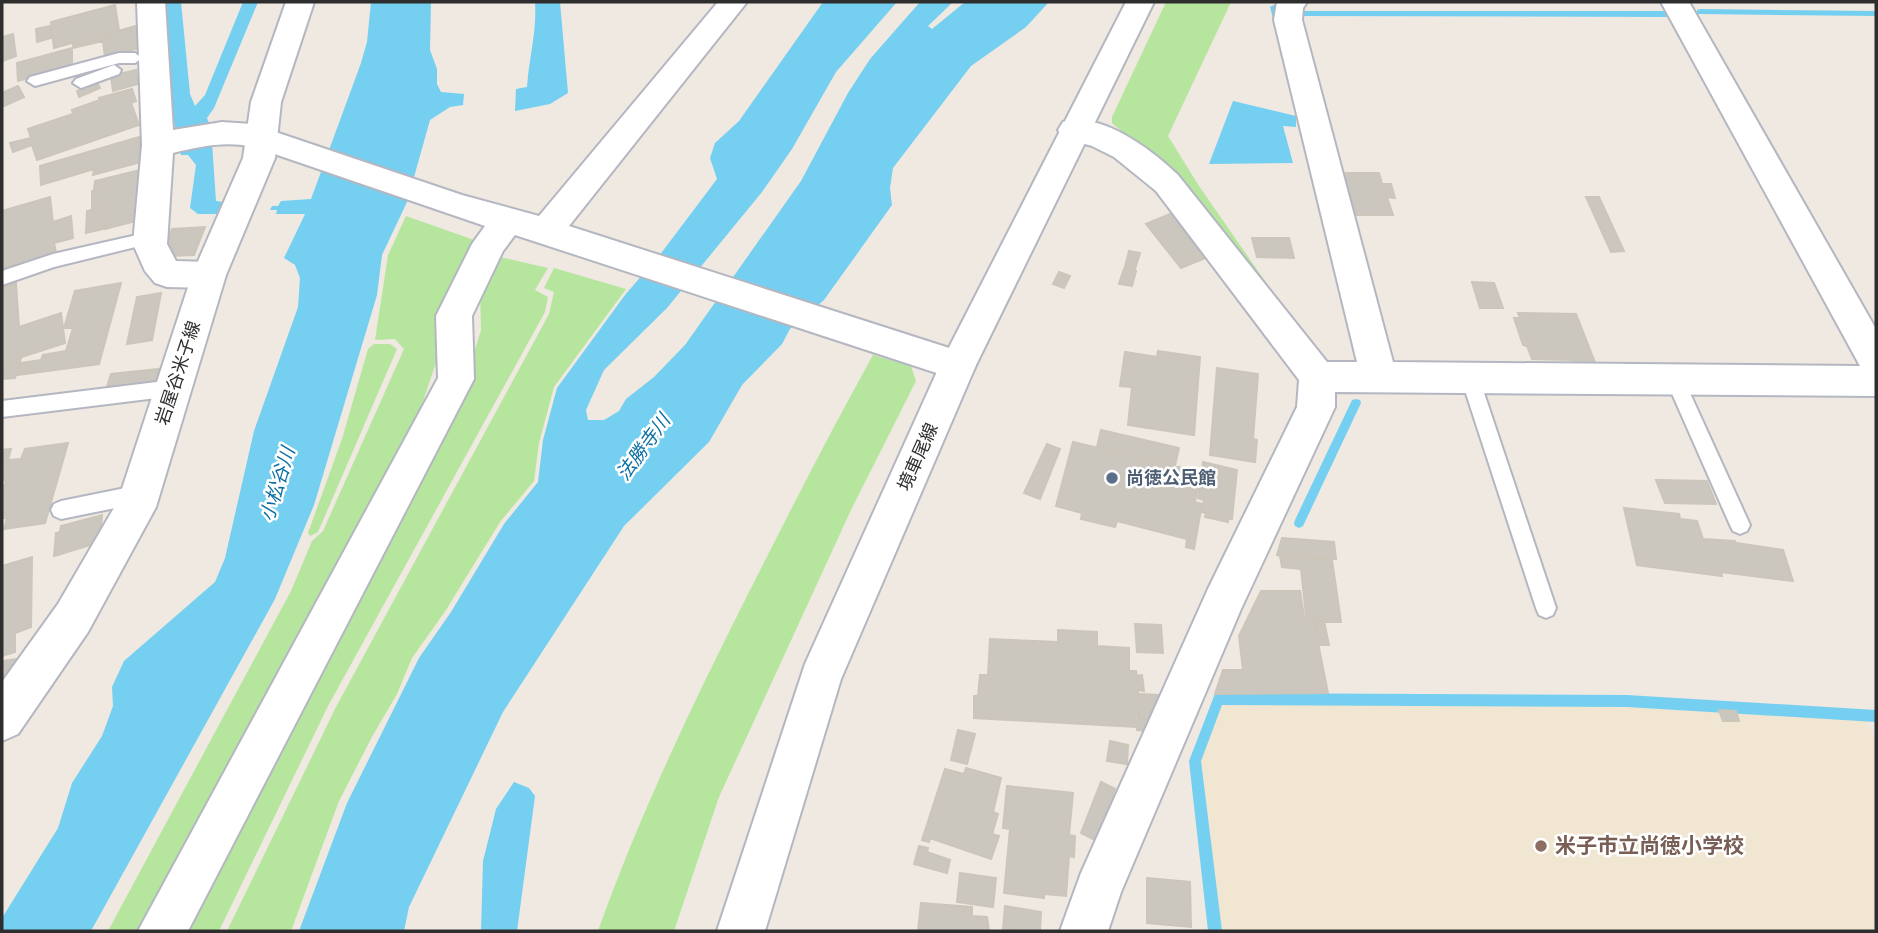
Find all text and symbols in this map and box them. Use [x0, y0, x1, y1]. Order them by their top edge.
street label: 岩屋谷米子線 [149, 318, 205, 428]
water label: 法勝寺川 [610, 407, 677, 485]
street label: 境車尾線 [891, 419, 943, 494]
water label: 小松谷川 [253, 442, 301, 524]
place label: 尚徳公民館 [1126, 465, 1216, 489]
marker: 尚徳公民館 [1104, 470, 1120, 486]
place label: 米子市立尚徳小学校 [1555, 831, 1744, 859]
marker: 米子市立尚徳小学校 [1533, 838, 1549, 854]

